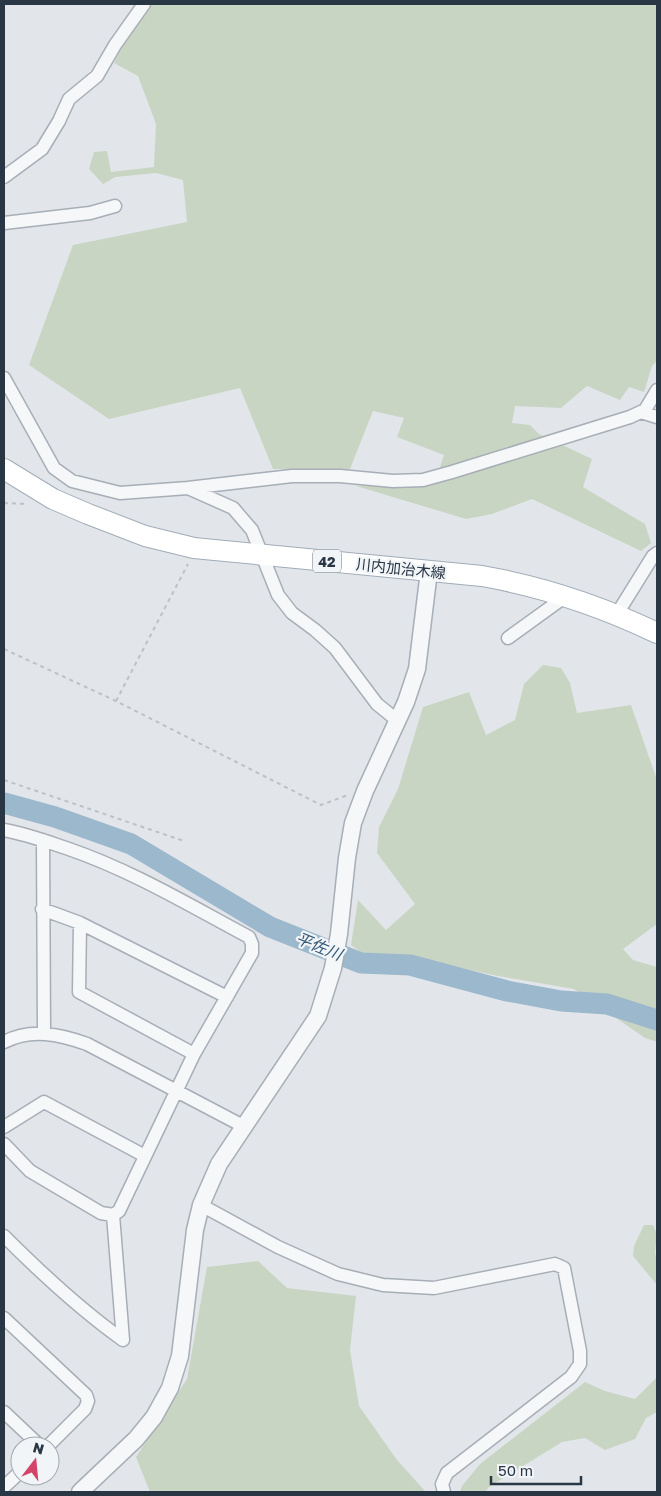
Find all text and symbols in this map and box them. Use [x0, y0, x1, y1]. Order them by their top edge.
road number: 42 [313, 550, 341, 572]
street label: 川内加治木線 [355, 554, 447, 582]
water label: 平佐川 [293, 928, 347, 965]
north arrow [10, 1436, 60, 1486]
text: N [31, 1438, 46, 1458]
scale bar [491, 1454, 581, 1486]
text: 50 m [498, 1461, 533, 1479]

